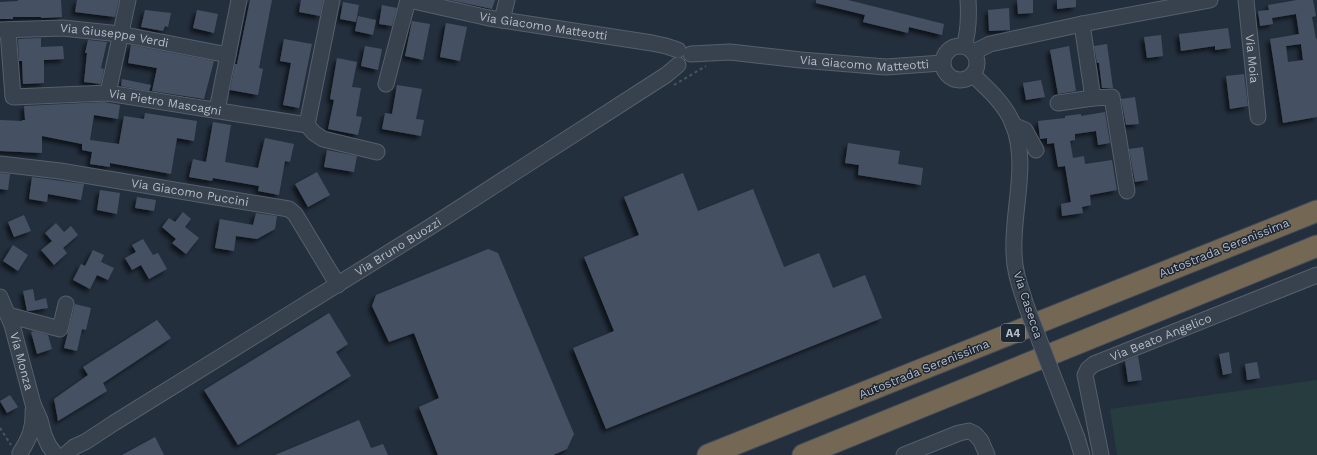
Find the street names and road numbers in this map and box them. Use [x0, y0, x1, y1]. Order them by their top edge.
street label: Via Giacomo Matteotti [478, 9, 608, 43]
street label: Via Giuseppe Verdi [60, 21, 170, 50]
street label: Via Moia [1243, 34, 1262, 84]
street label: Via Giacomo Matteotti [799, 53, 929, 74]
street label: Via Pietro Mascagni [108, 86, 222, 118]
street label: Via Giacomo Puccini [130, 176, 250, 209]
street label: Via Bruno Buozzi [352, 215, 444, 279]
street label: Autostrada Serenissima [1157, 215, 1291, 281]
street label: Via Casecca [1011, 270, 1046, 341]
street label: Via Beato Angelico [1108, 311, 1214, 364]
road number: A4 [1001, 324, 1025, 342]
street label: Via Monza [7, 331, 36, 392]
street label: Autostrada Serenissima [857, 336, 991, 402]

